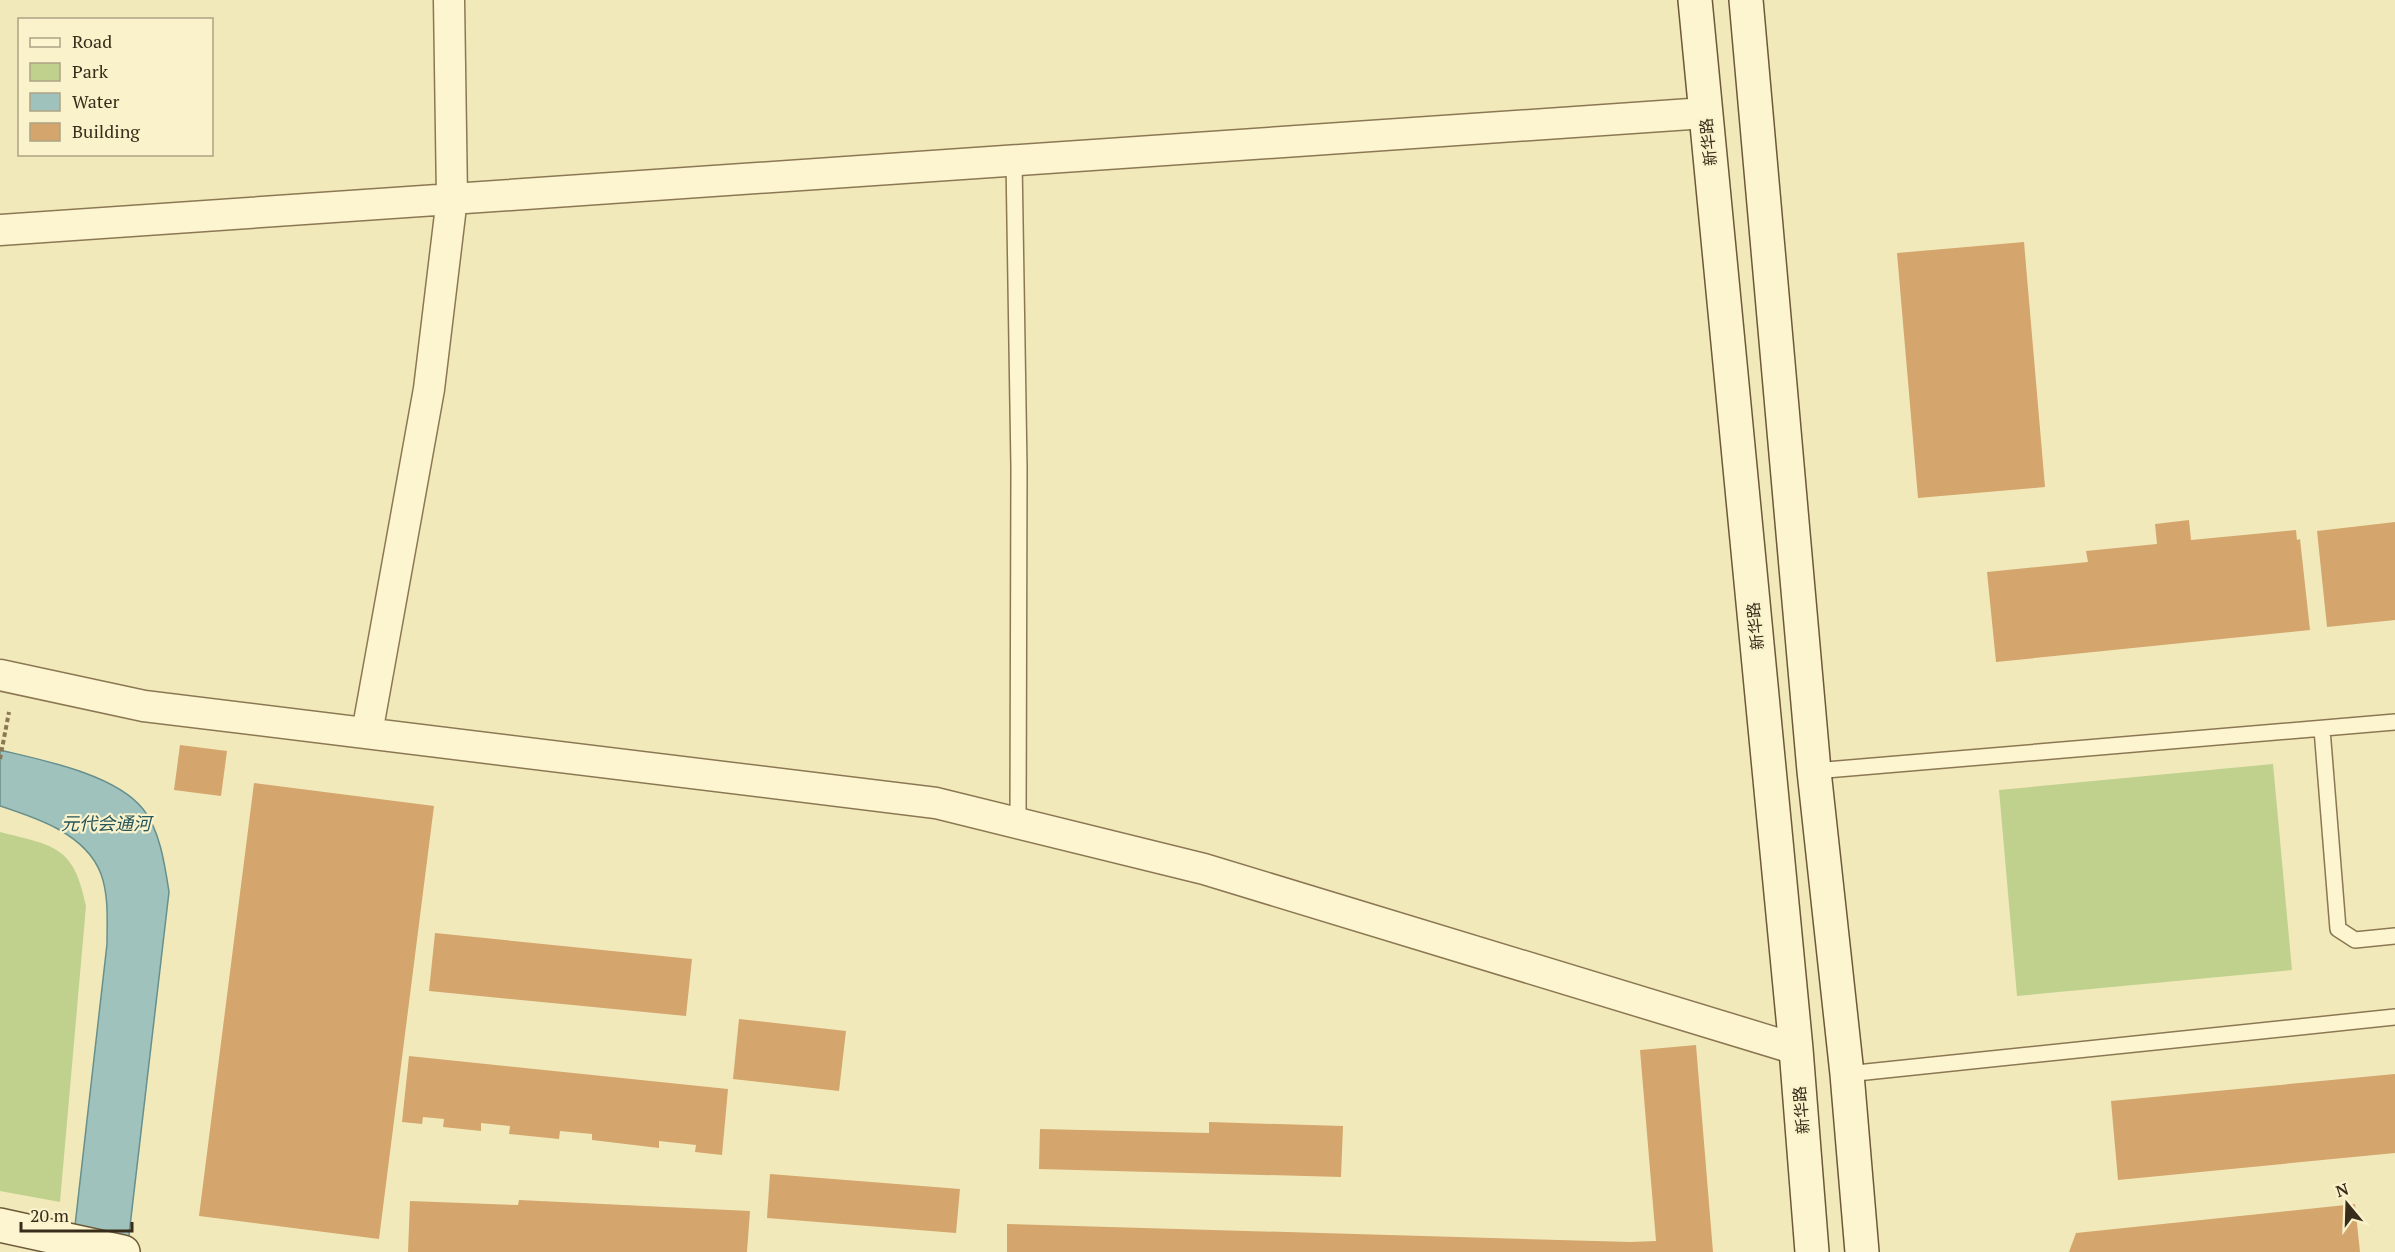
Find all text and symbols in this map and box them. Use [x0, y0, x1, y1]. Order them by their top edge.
legend [18, 18, 213, 156]
text: Road [72, 29, 112, 53]
text: Park [72, 59, 109, 83]
text: Water [72, 89, 119, 113]
street label: 新华路 [1695, 117, 1721, 167]
text: Building [72, 119, 140, 143]
street label: 新华路 [1742, 601, 1768, 651]
water label: 元代会通河 [61, 811, 154, 835]
street label: 新华路 [1788, 1085, 1814, 1135]
north arrow [2317, 1174, 2377, 1234]
text: N [2333, 1177, 2351, 1202]
scale bar [21, 1195, 132, 1233]
text: 20 m [30, 1203, 70, 1227]

